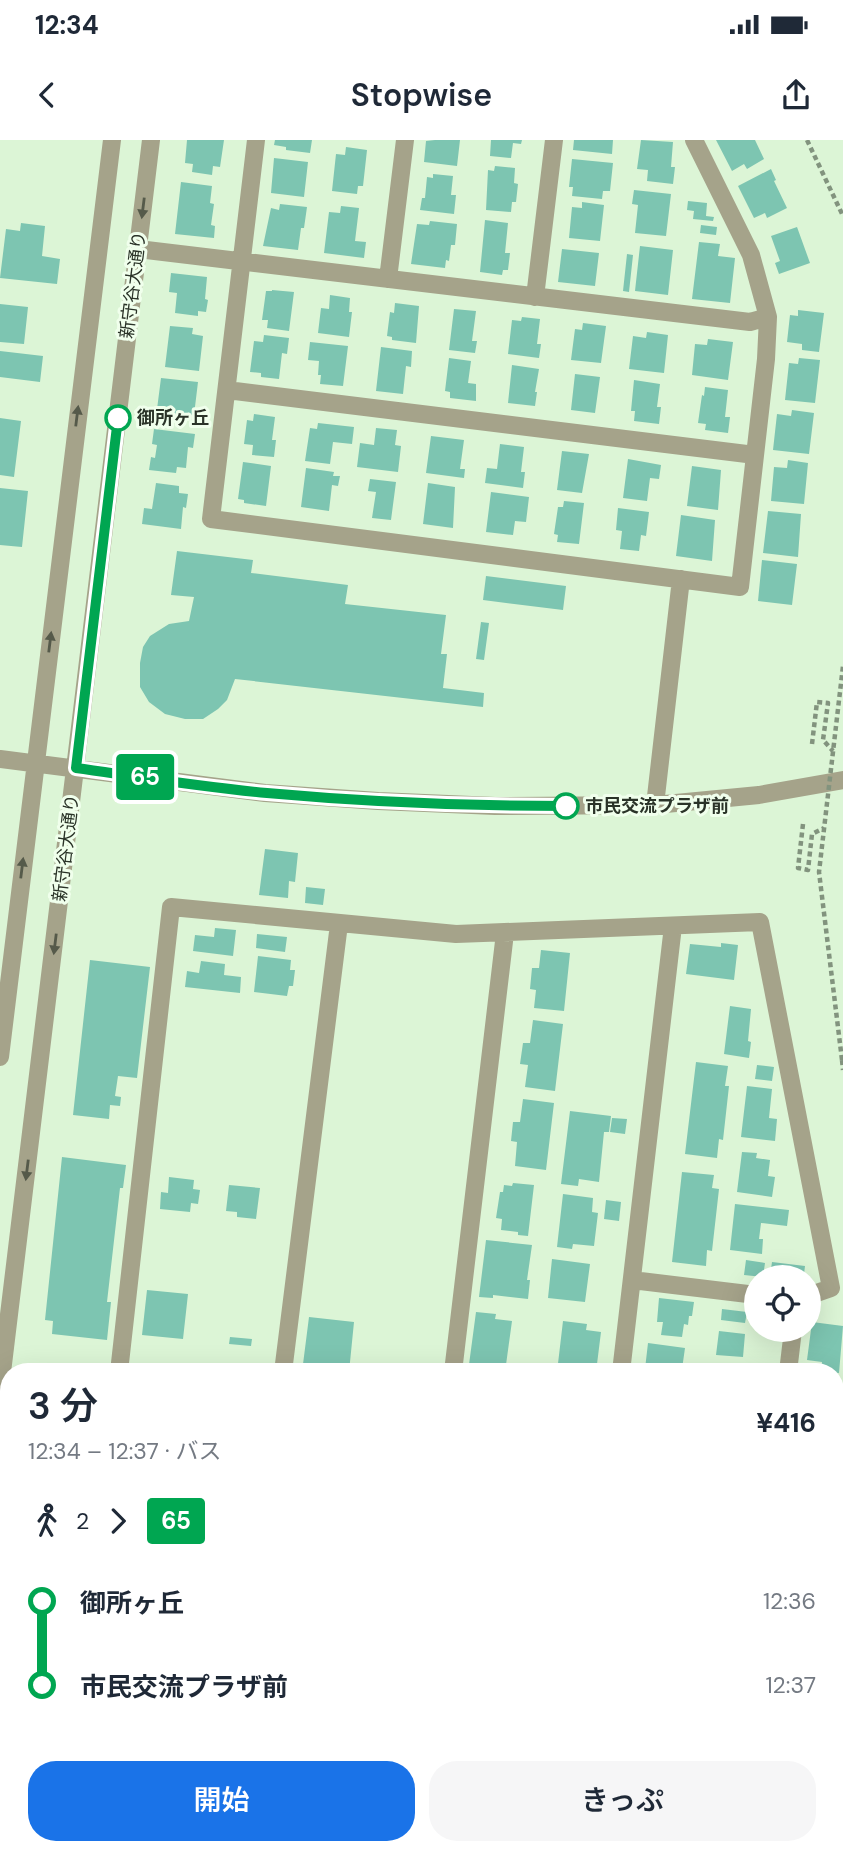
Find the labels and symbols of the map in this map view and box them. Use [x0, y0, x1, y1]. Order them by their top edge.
one-way arrow [137, 197, 148, 219]
street label: 新守谷大通り [115, 230, 151, 340]
one-way arrow [72, 405, 83, 427]
marker: 御所ヶ丘 [105, 405, 131, 431]
place label: 御所ヶ丘 [136, 406, 209, 430]
one-way arrow [44, 631, 55, 653]
line badge: 65 [114, 754, 176, 800]
street label: 新守谷大通り [48, 793, 84, 903]
marker: 市民交流プラザ前 [553, 793, 579, 819]
place label: 市民交流プラザ前 [585, 794, 729, 818]
one-way arrow [17, 857, 28, 879]
one-way arrow [49, 934, 60, 956]
one-way arrow [21, 1159, 32, 1181]

